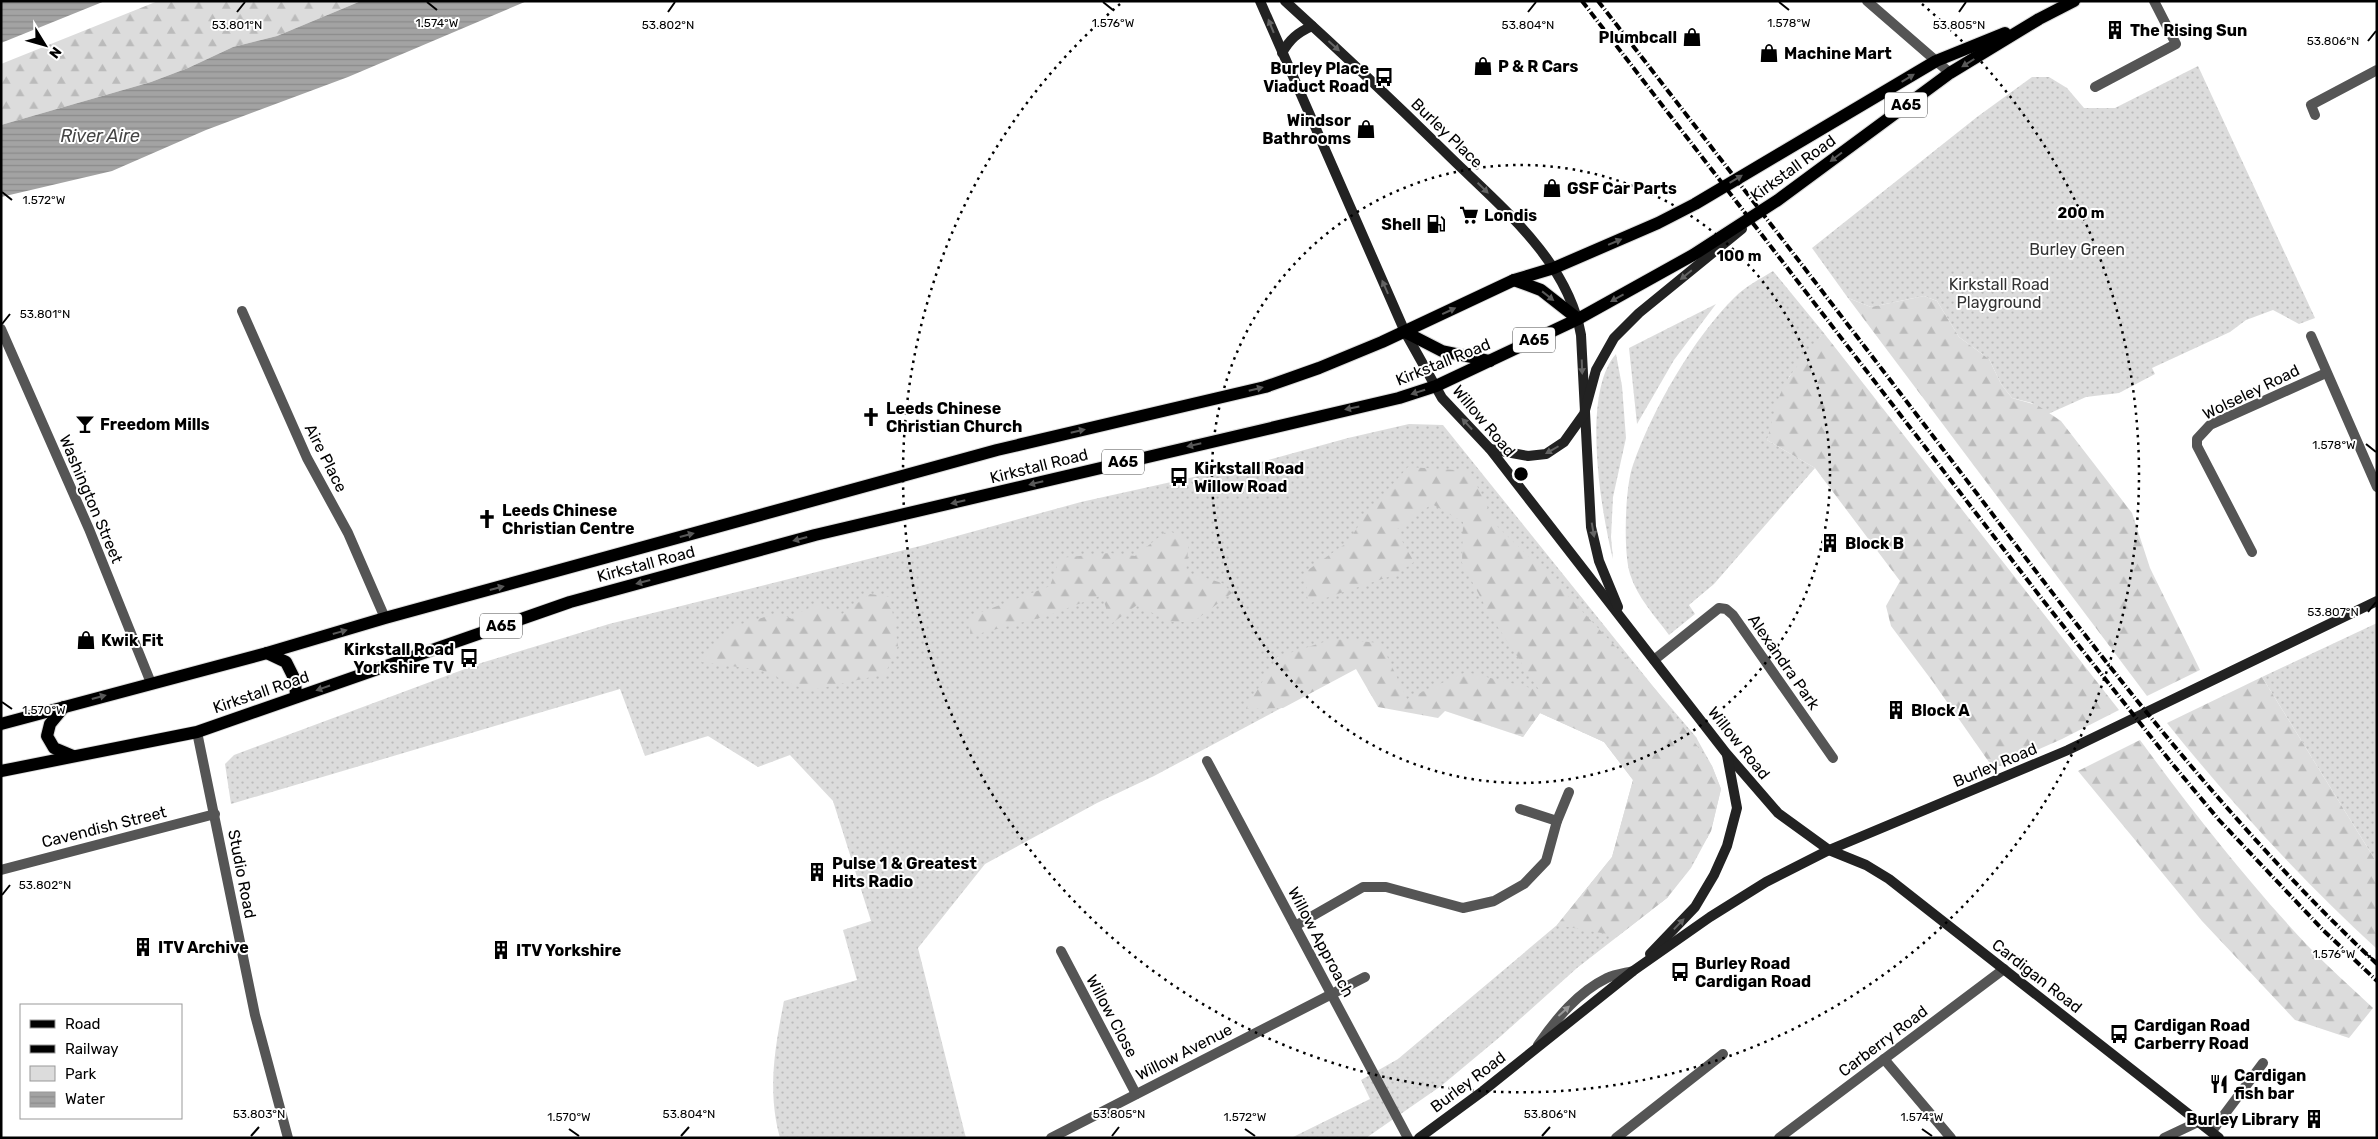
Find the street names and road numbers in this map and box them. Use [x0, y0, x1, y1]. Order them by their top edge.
road number: A65 [1885, 92, 1927, 118]
street label: Burley Place [1407, 94, 1487, 172]
street label: Kirkstall Road [1747, 131, 1839, 205]
road number: A65 [1513, 328, 1555, 352]
street label: Kirkstall Road [1393, 334, 1493, 390]
street label: Wolseley Road [2199, 360, 2303, 424]
street label: Willow Road [1449, 381, 1519, 461]
street label: Aire Place [301, 421, 351, 495]
street label: Washington Street [55, 432, 127, 566]
street label: Kirkstall Road [988, 445, 1090, 487]
road number: A65 [1102, 450, 1144, 474]
street label: Kirkstall Road [595, 542, 697, 586]
street label: Alexandra Park [1744, 611, 1824, 714]
road number: A65 [480, 614, 522, 638]
street label: Kirkstall Road [210, 667, 312, 717]
street label: Willow Road [1704, 703, 1774, 783]
street label: Burley Road [1950, 739, 2040, 791]
street label: Cavendish Street [40, 802, 168, 852]
street label: Studio Road [224, 828, 260, 920]
street label: Willow Approach [1284, 884, 1358, 1000]
street label: Cardigan Road [1988, 935, 2086, 1017]
street label: Willow Close [1082, 972, 1142, 1061]
street label: Carberry Road [1835, 1001, 1931, 1081]
street label: Willow Avenue [1133, 1020, 1235, 1084]
street label: Burley Road [1427, 1048, 1509, 1116]

